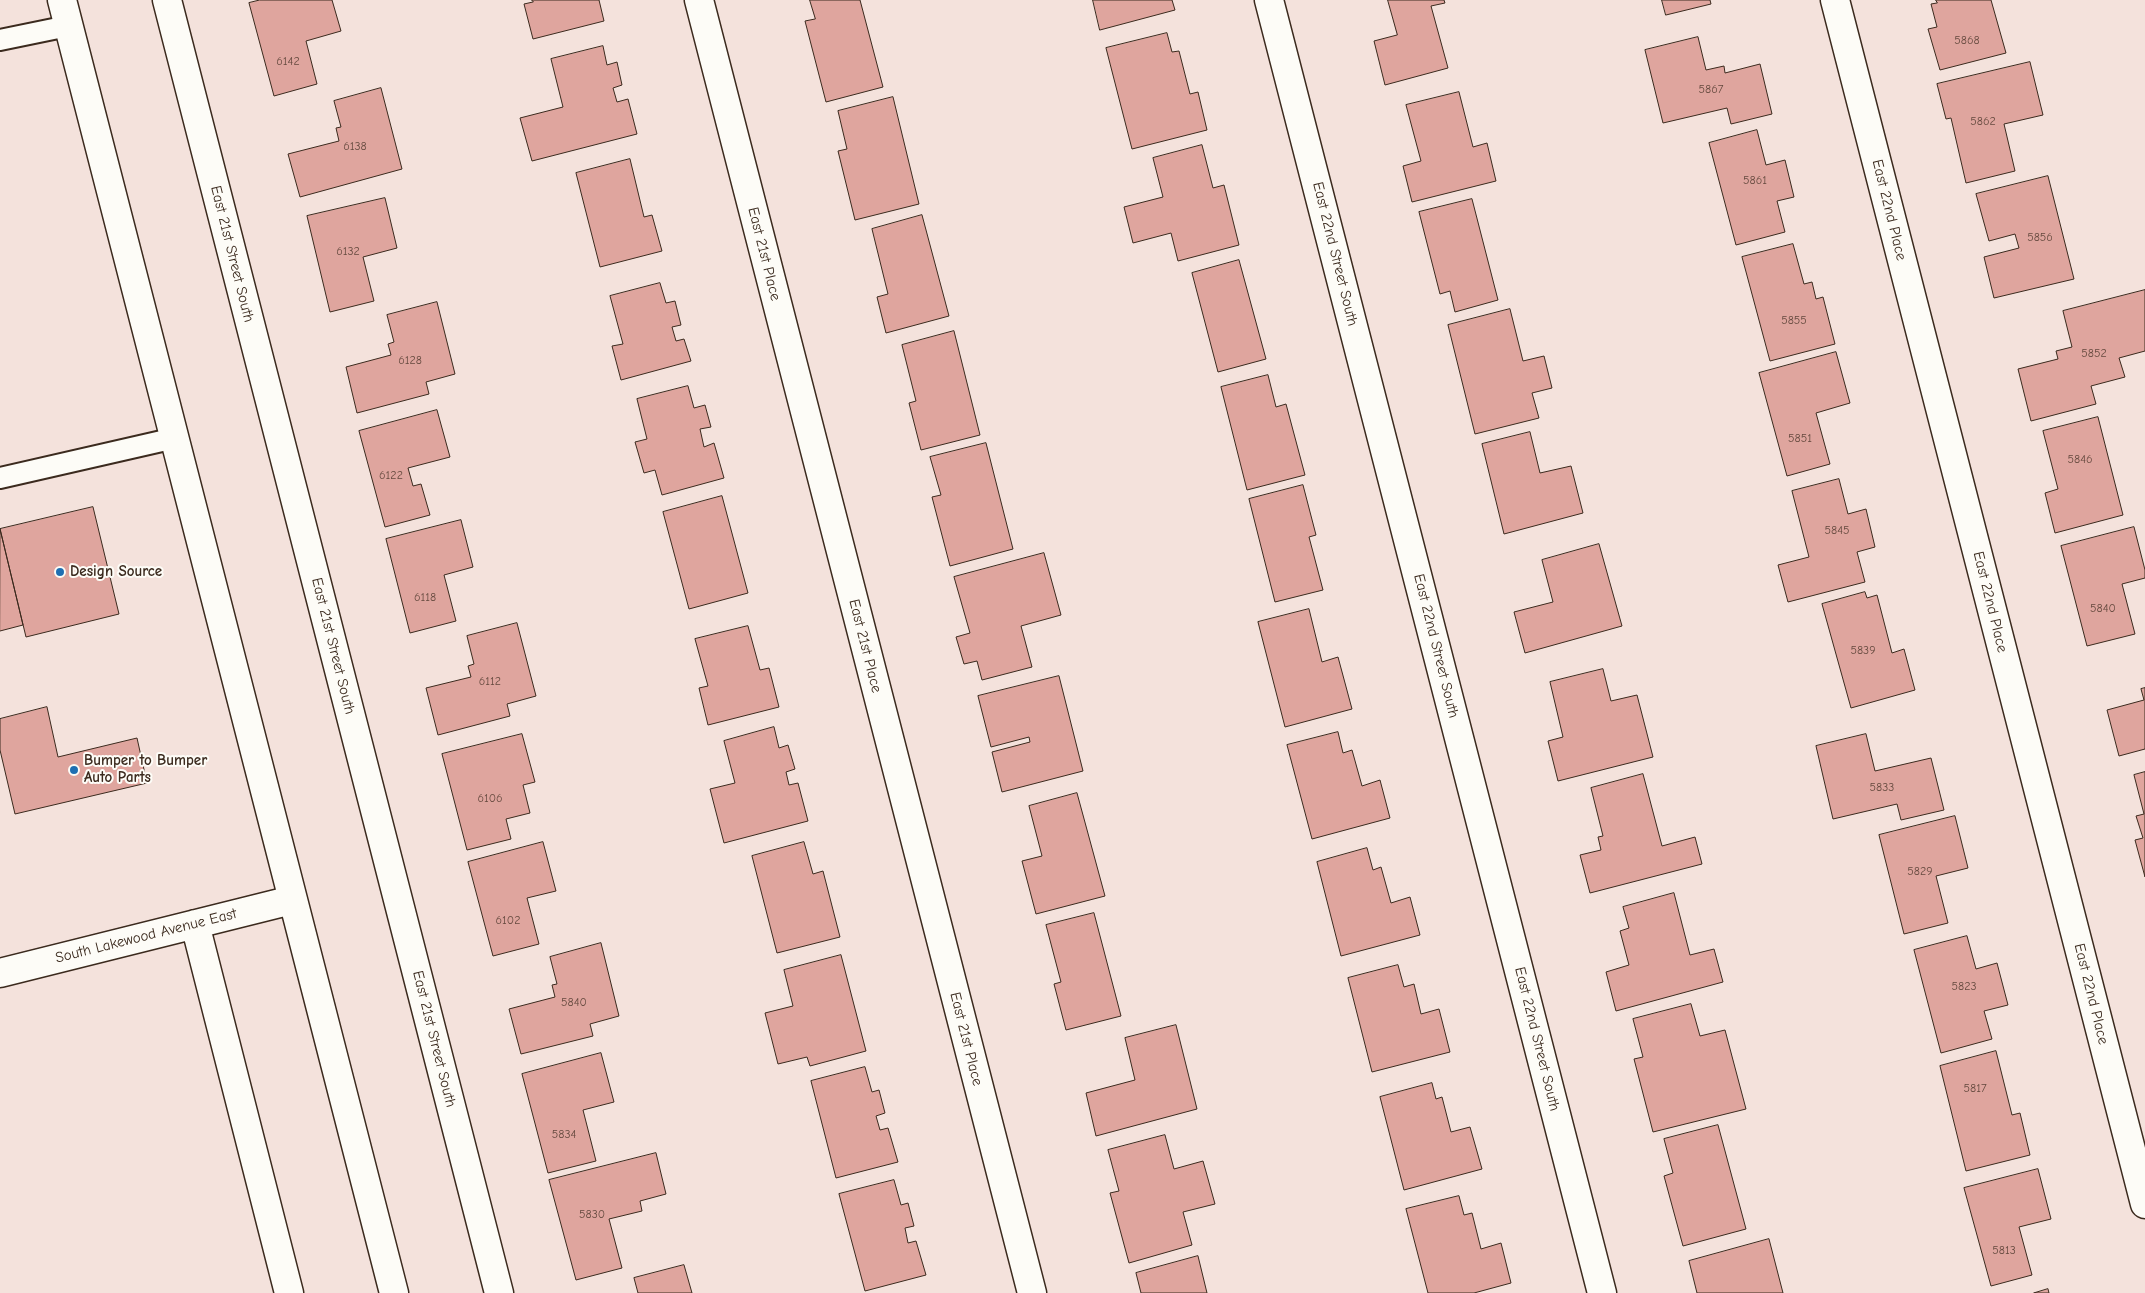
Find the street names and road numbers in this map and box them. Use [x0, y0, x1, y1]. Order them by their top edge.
street label: East 22nd Place [1868, 158, 1910, 262]
street label: East 22nd Street South [1308, 180, 1362, 328]
street label: East 21st Street South [206, 184, 258, 324]
street label: East 21st Place [744, 205, 784, 303]
street label: East 22nd Place [1969, 550, 2011, 654]
street label: East 22nd Street South [1409, 572, 1463, 720]
street label: East 21st Street South [307, 576, 359, 716]
street label: East 21st Place [845, 597, 885, 695]
street label: South Lakewood Avenue East [53, 905, 239, 967]
street label: East 22nd Place [2070, 942, 2112, 1046]
street label: East 22nd Street South [1510, 965, 1564, 1113]
street label: East 21st Street South [408, 969, 460, 1109]
street label: East 21st Place [946, 990, 986, 1088]

